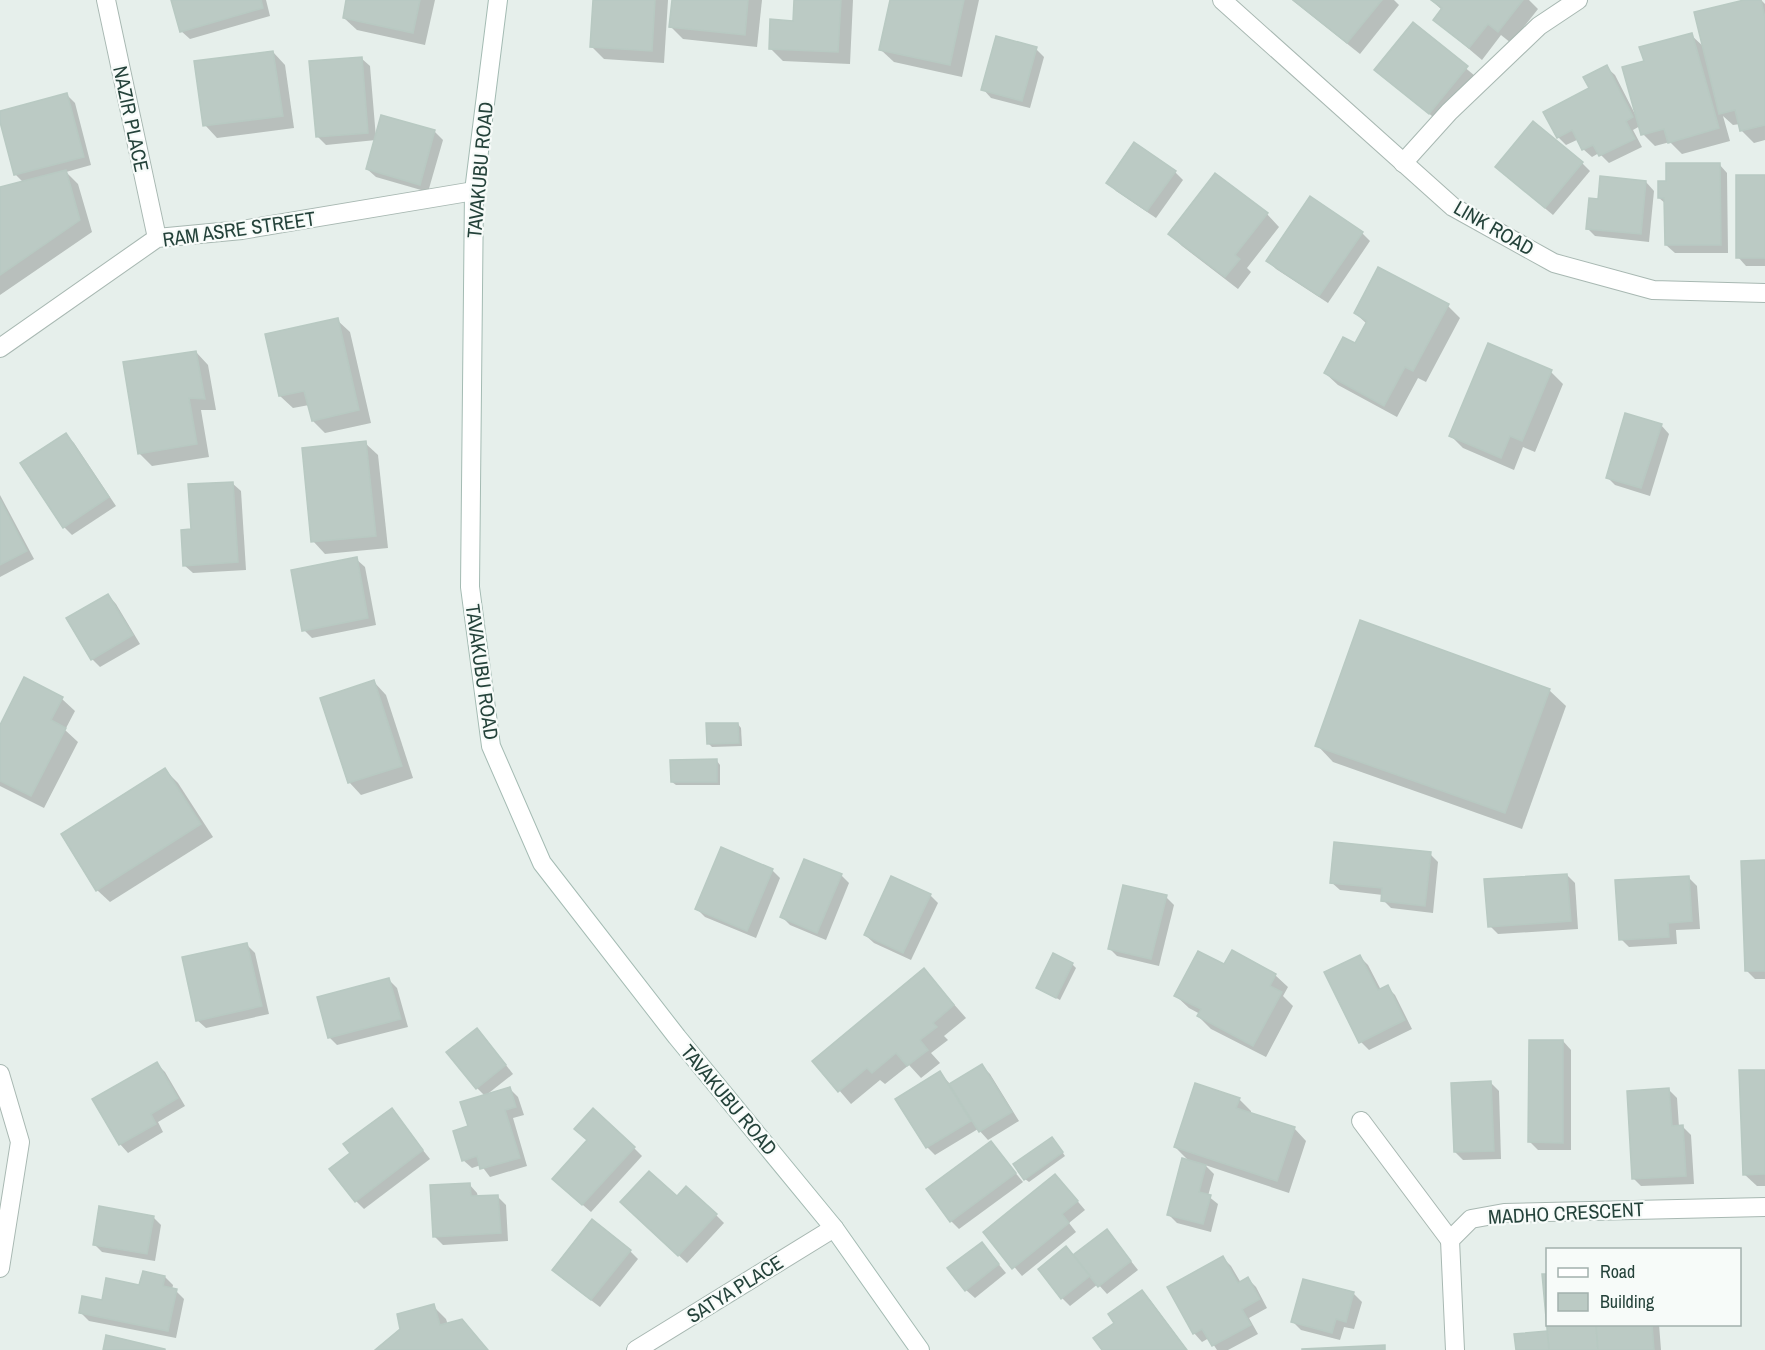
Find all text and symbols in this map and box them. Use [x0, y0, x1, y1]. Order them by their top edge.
street label: NAZIR PLACE [107, 63, 156, 174]
street label: TAVAKUBU ROAD [460, 101, 499, 239]
street label: LINK ROAD [1449, 194, 1539, 261]
street label: RAM ASRE STREET [161, 204, 317, 253]
street label: TAVAKUBU ROAD [460, 602, 505, 742]
street label: TAVAKUBU ROAD [675, 1039, 784, 1161]
street label: MADHO CRESCENT [1487, 1195, 1644, 1230]
street label: SATYA PLACE [681, 1248, 788, 1329]
legend [1546, 1248, 1741, 1326]
text: Road [1600, 1259, 1635, 1284]
text: Building [1600, 1289, 1655, 1314]

